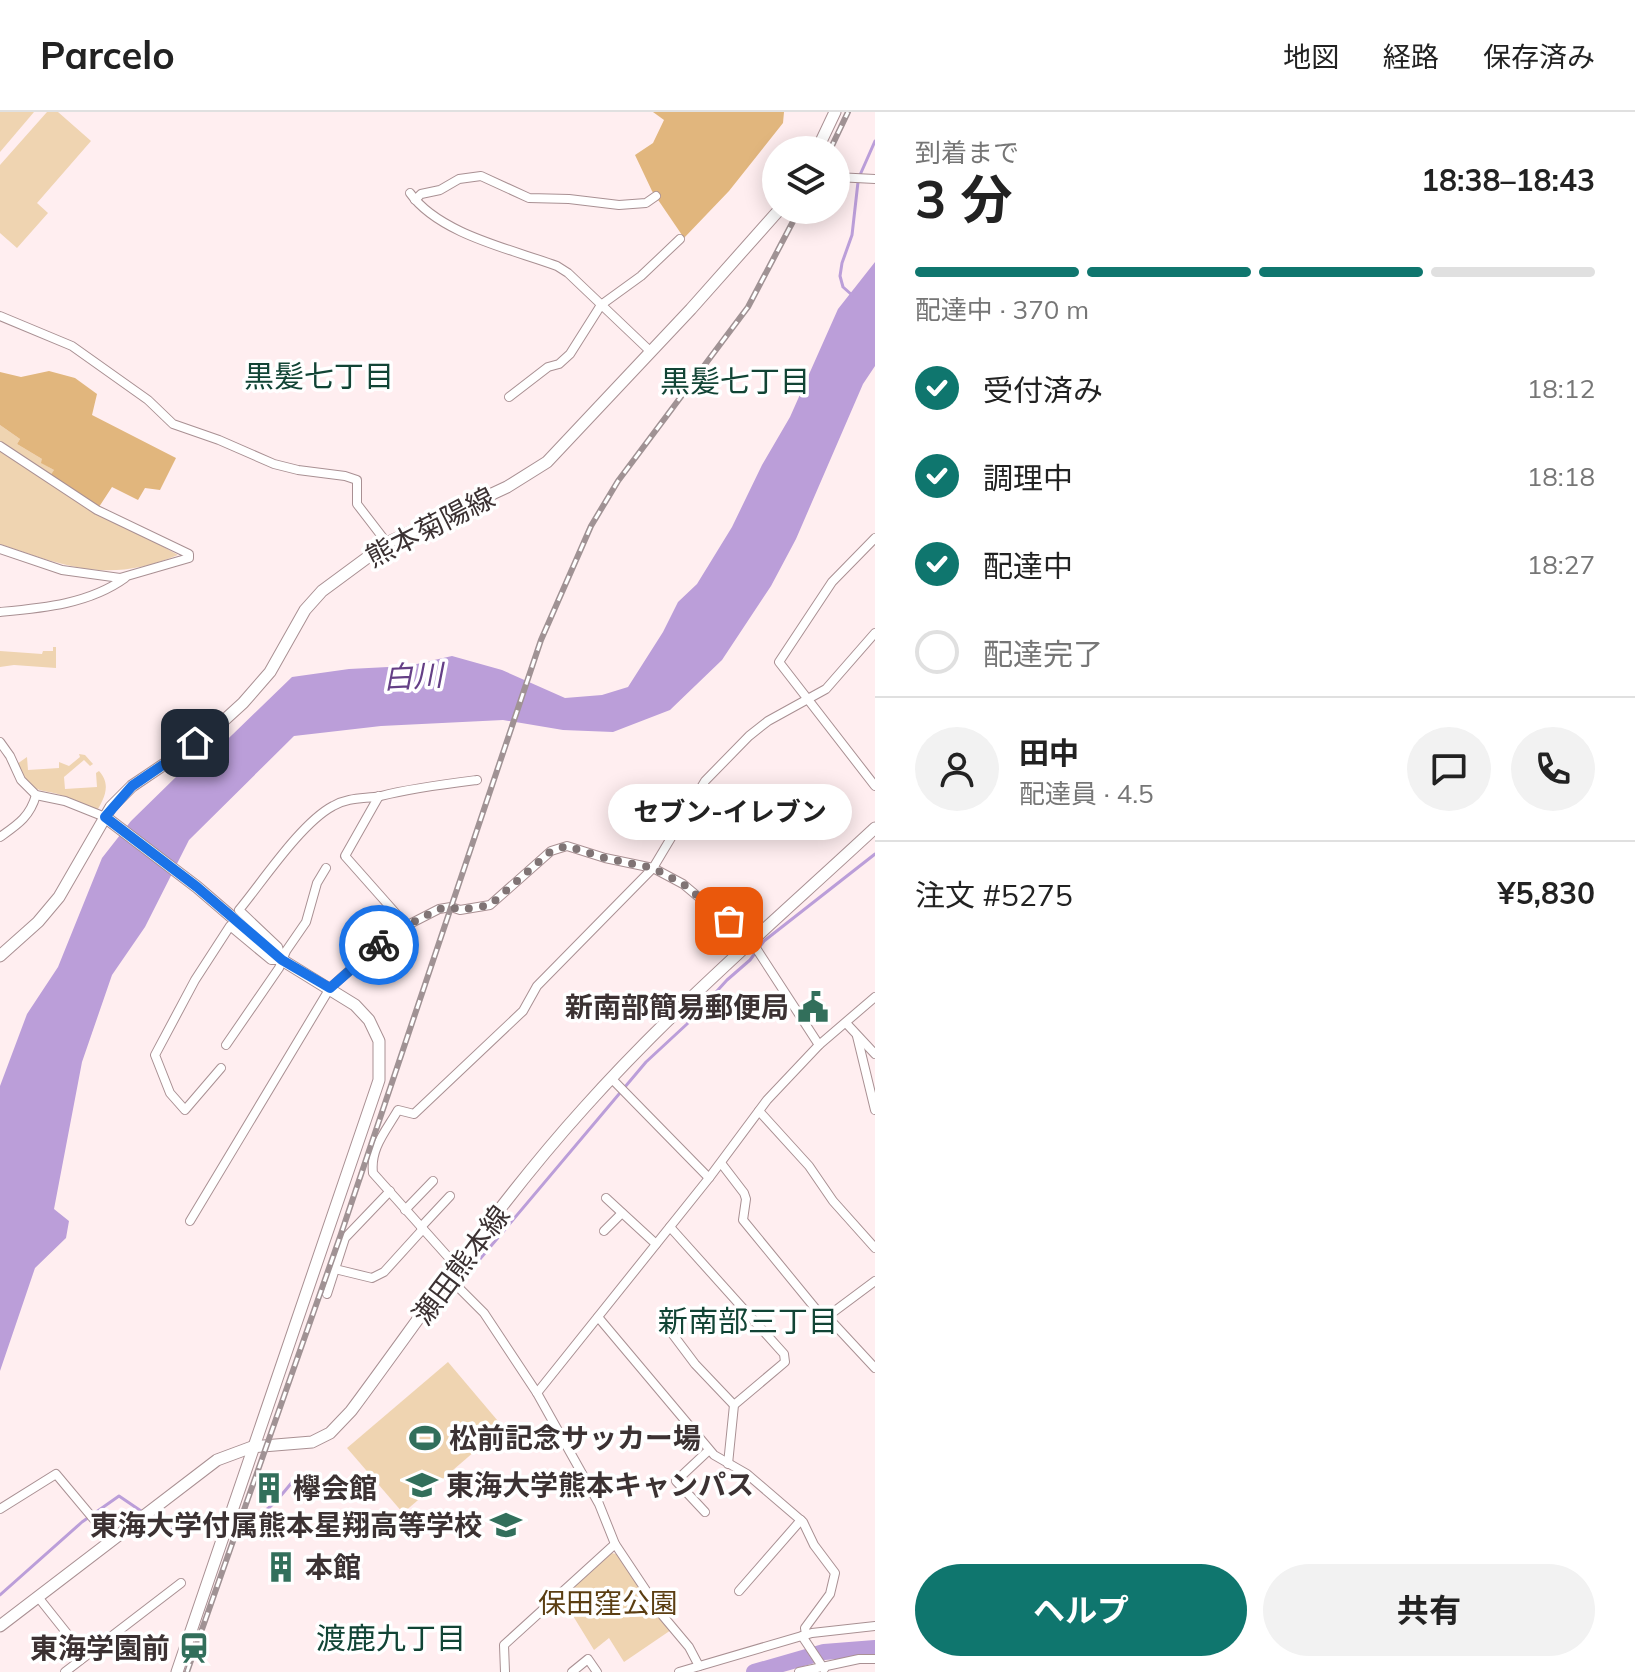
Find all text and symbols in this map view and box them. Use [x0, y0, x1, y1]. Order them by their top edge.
text: Parcelo [40, 31, 175, 79]
text: 地図 [1283, 39, 1339, 74]
text: 経路 [1383, 39, 1439, 74]
text: 保存済み [1483, 39, 1595, 74]
map controls [762, 136, 850, 224]
button: layers [762, 136, 850, 224]
text: 到着まで [915, 136, 1019, 169]
text: 18:38–18:43 [1421, 161, 1595, 199]
text: 3 分 [915, 166, 1012, 231]
text: 配達中 · 370 m [915, 293, 1089, 326]
district label: 黒髪七丁目 [244, 357, 394, 395]
district label: 黒髪七丁目 [660, 362, 810, 400]
icon: check [915, 366, 959, 410]
text: 受付済み [983, 371, 1103, 409]
text: 18:12 [1527, 372, 1595, 405]
icon: check [915, 454, 959, 498]
text: 調理中 [983, 459, 1073, 497]
text: 18:18 [1527, 460, 1595, 493]
street label: 熊本菊陽線 [359, 479, 500, 574]
icon: check [915, 542, 959, 586]
text: 配達中 [983, 547, 1073, 585]
text: 18:27 [1527, 548, 1595, 581]
text: 配達完了 [983, 635, 1103, 673]
water label: 白川 [382, 655, 447, 697]
pin [161, 709, 229, 777]
icon: home [173, 721, 217, 765]
button: person [915, 727, 999, 811]
button: chat [1407, 727, 1491, 811]
button: phone [1511, 727, 1595, 811]
text: 田中 [1019, 734, 1079, 772]
text: 配達員 · 4.5 [1019, 777, 1154, 810]
callout: セブン-イレブン [607, 785, 851, 841]
text: セブン-イレブン [633, 795, 827, 828]
text: ¥5,830 [1498, 874, 1595, 912]
text: 注文 #5275 [915, 876, 1073, 914]
pin [695, 887, 763, 955]
icon: bag [707, 899, 751, 943]
courier [339, 905, 419, 985]
icon: bike [357, 923, 401, 967]
place label: 新南部簡易郵便局 [565, 989, 789, 1024]
public building icon: 新南部簡易郵便局 [796, 990, 830, 1024]
street label: 瀬田熊本線 [404, 1198, 517, 1331]
district label: 新南部三丁目 [658, 1302, 838, 1340]
place label: 松前記念サッカー場 [449, 1420, 701, 1455]
sports icon: 松前記念サッカー場 [408, 1421, 442, 1455]
place label: 東海大学熊本キャンパス [446, 1467, 754, 1502]
school or university icon: 東海大学熊本キャンパス [405, 1468, 439, 1502]
place label: 欅会館 [293, 1470, 377, 1505]
building icon: 欅会館 [252, 1471, 286, 1505]
place label: 東海大学付属熊本星翔高等学校 [90, 1507, 482, 1542]
school or university icon: 東海大学付属熊本星翔高等学校 [489, 1508, 523, 1542]
place label: 本館 [305, 1549, 361, 1584]
building icon: 本館 [264, 1550, 298, 1584]
button: ヘルプ [915, 1564, 1247, 1656]
button: 共有 [1263, 1564, 1595, 1656]
park label: 保田窪公園 [538, 1585, 678, 1620]
district label: 渡鹿九丁目 [316, 1619, 466, 1657]
place label: 東海学園前 [30, 1630, 170, 1665]
station icon: 東海学園前 [177, 1631, 211, 1665]

